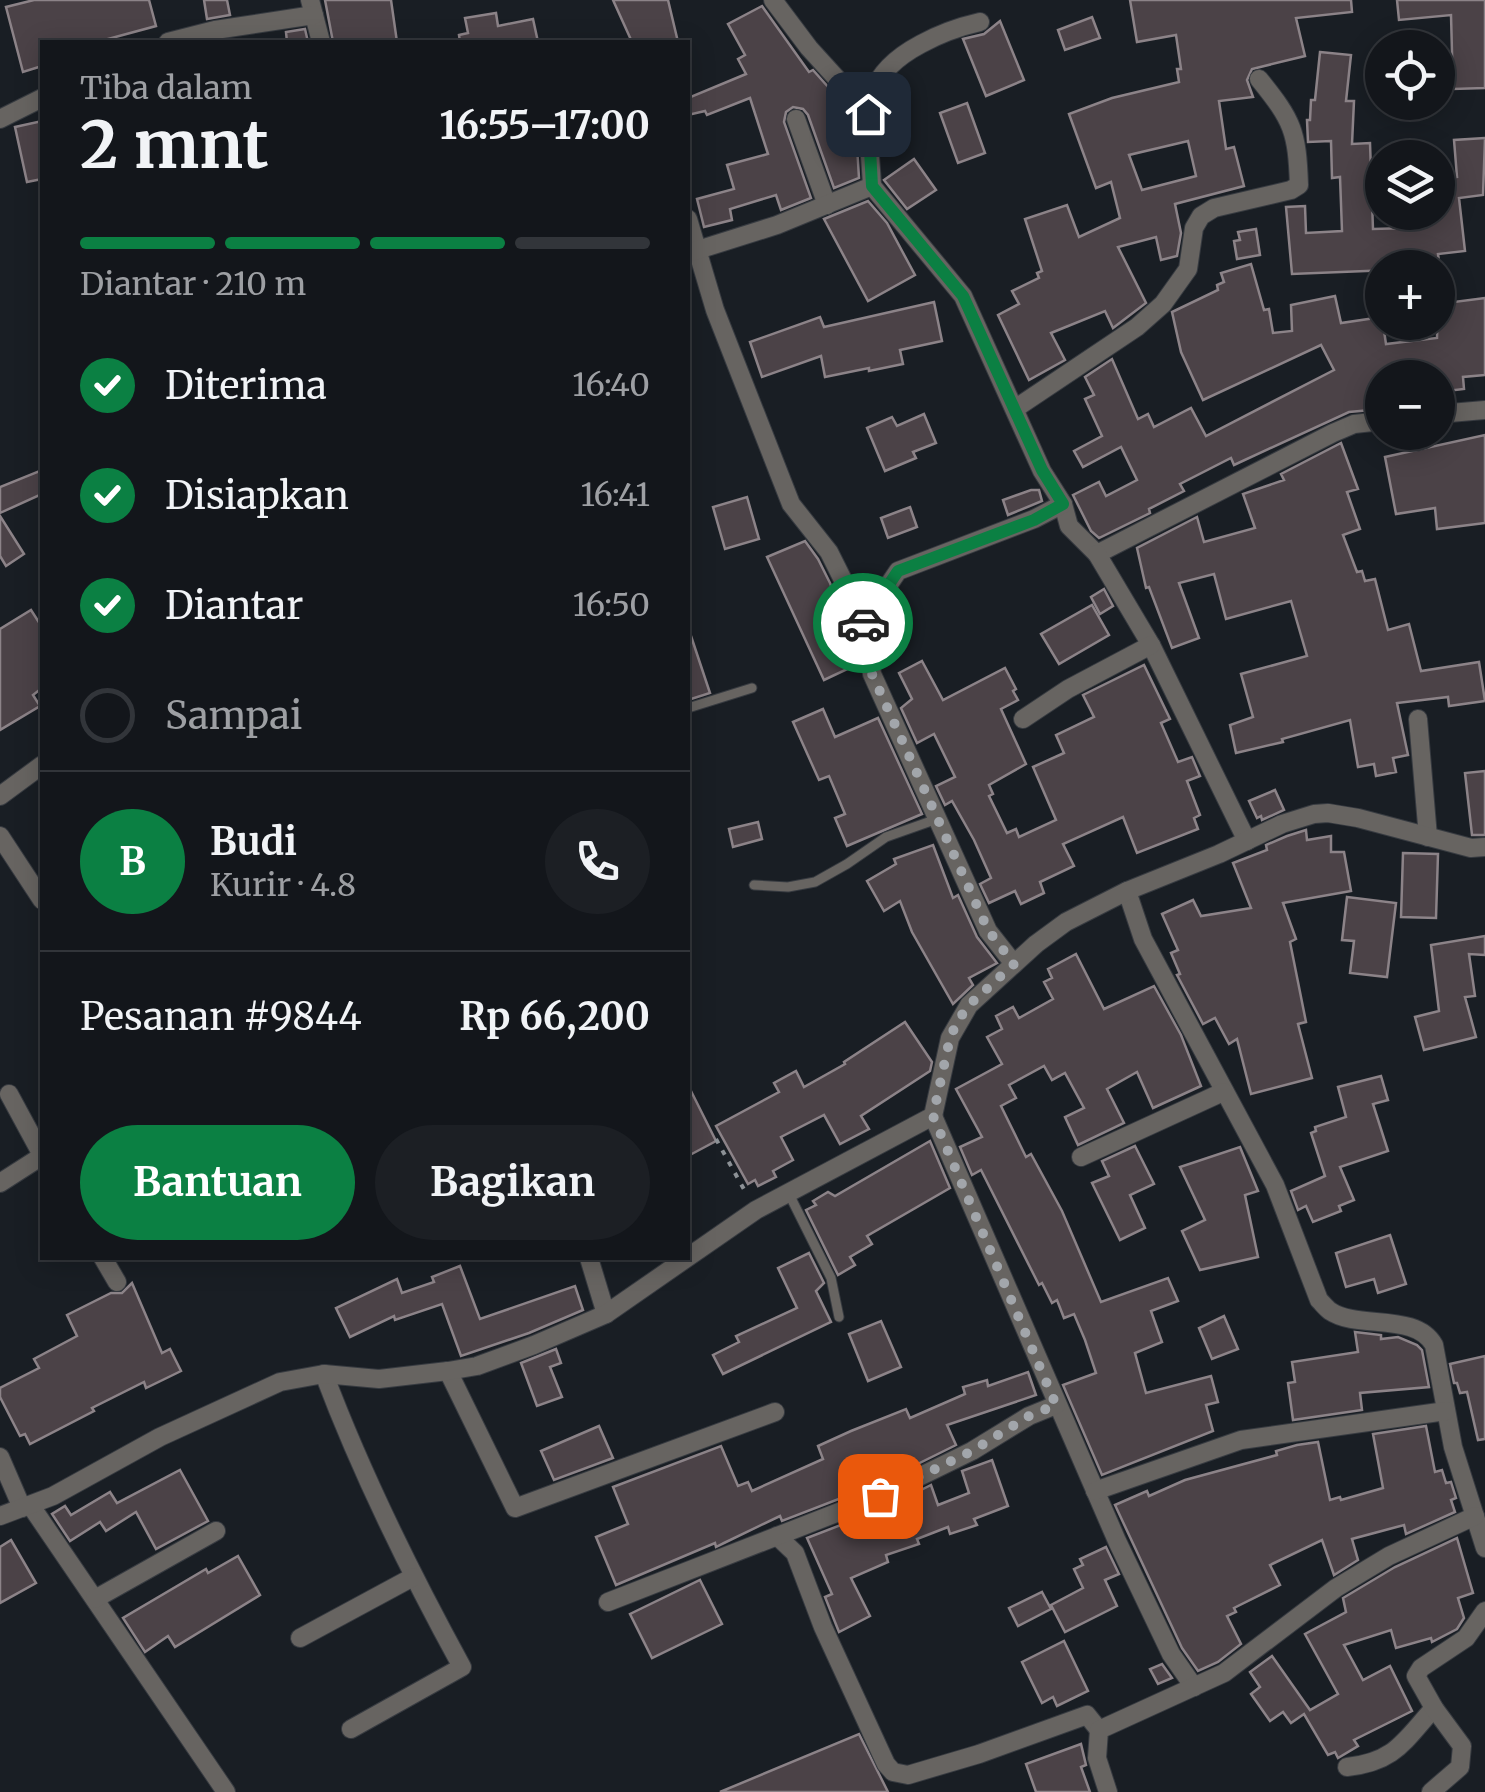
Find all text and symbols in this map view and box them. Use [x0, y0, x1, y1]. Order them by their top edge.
map controls [1365, 30, 1455, 450]
button: locate [1365, 30, 1455, 120]
text: Tiba dalam [80, 68, 252, 108]
pin [826, 72, 911, 157]
icon: home [841, 87, 896, 142]
text: 16:55–17:00 [440, 102, 650, 149]
text: 2 mnt [80, 104, 269, 186]
button: layers [1365, 140, 1455, 230]
button: + [1365, 250, 1455, 340]
text: Diantar · 210 m [80, 264, 306, 304]
icon: check [80, 358, 135, 413]
button: − [1365, 360, 1455, 450]
text: Diterima [165, 362, 327, 409]
text: 16:40 [572, 365, 650, 405]
icon: check [80, 468, 135, 523]
text: Disiapkan [165, 472, 349, 519]
text: 16:41 [580, 475, 650, 515]
courier [813, 573, 913, 673]
icon: check [80, 578, 135, 633]
text: Diantar [165, 582, 303, 629]
text: 16:50 [573, 585, 650, 625]
icon: car [836, 596, 891, 651]
text: Sampai [165, 692, 302, 739]
button: phone [545, 809, 650, 914]
text: Budi [210, 818, 297, 865]
text: B [119, 838, 146, 885]
text: Kurir · 4.8 [210, 865, 356, 905]
text: Pesanan #9844 [80, 993, 362, 1040]
text: Rp 66,200 [459, 993, 650, 1040]
button: Bantuan [80, 1125, 355, 1240]
button: Bagikan [375, 1125, 650, 1240]
pin [838, 1454, 923, 1539]
icon: bag [853, 1469, 908, 1524]

